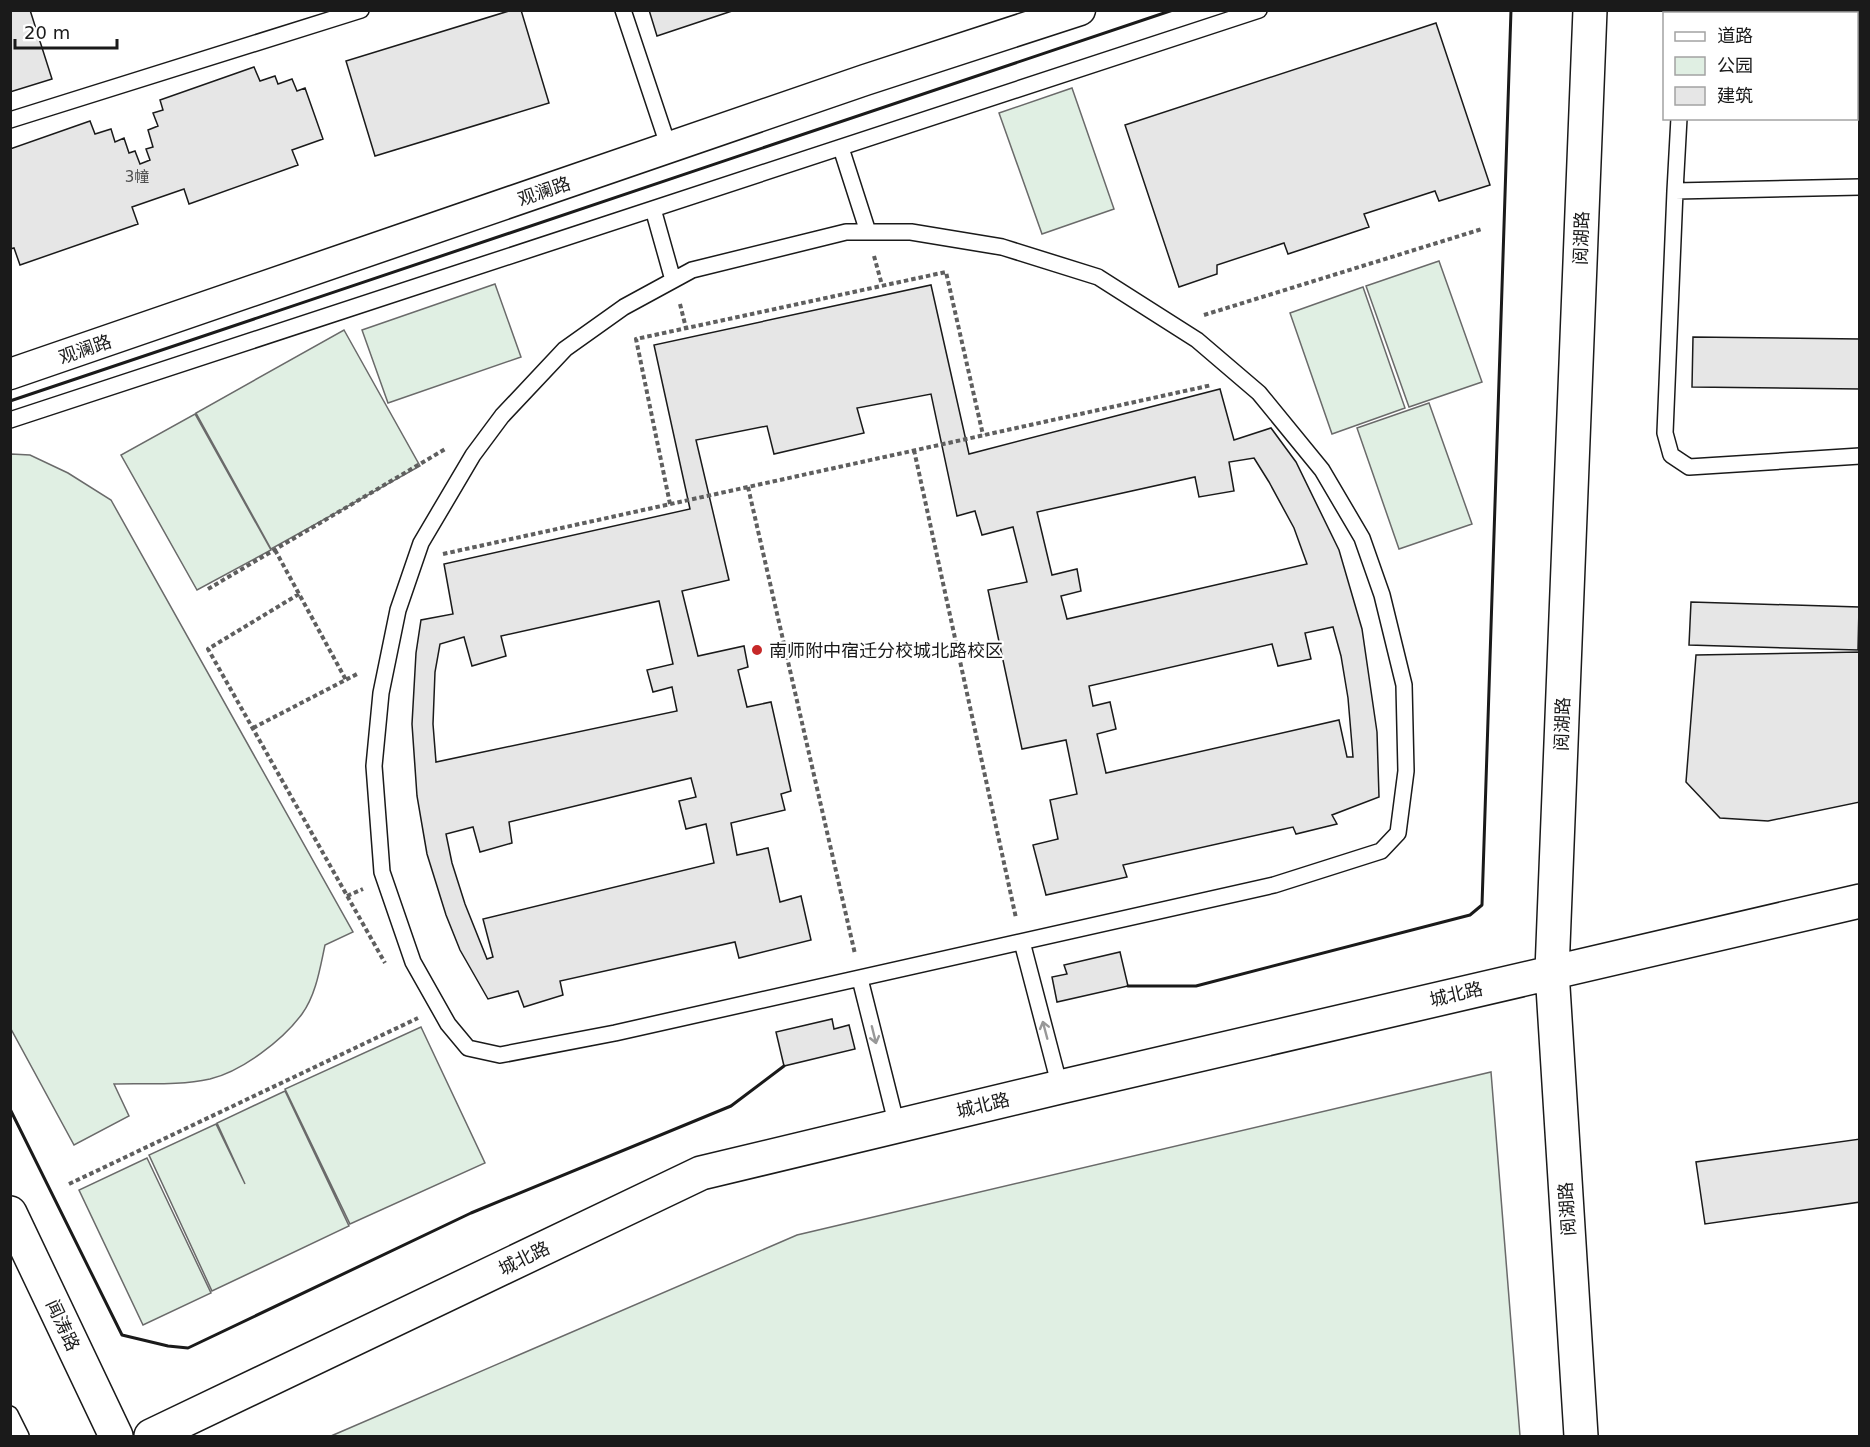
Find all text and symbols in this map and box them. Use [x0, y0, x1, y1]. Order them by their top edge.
scale bar [15, 12, 117, 50]
legend [1663, 12, 1858, 120]
text: 20 m [24, 22, 70, 43]
text: 道路 [1717, 25, 1753, 46]
text: 公园 [1717, 55, 1753, 76]
text: 建筑 [1717, 85, 1753, 106]
house number: 3幢 [125, 168, 149, 186]
street label: 观澜路 [515, 172, 573, 210]
street label: 阅湖路 [1570, 211, 1592, 265]
street label: 观澜路 [56, 330, 114, 368]
place label: 南师附中宿迁分校城北路校区 [769, 640, 1003, 661]
marker: 南师附中宿迁分校城北路校区 [750, 643, 764, 657]
street label: 阅湖路 [1551, 697, 1573, 751]
street label: 城北路 [1427, 978, 1485, 1010]
one-way arrow [1038, 1021, 1050, 1040]
one-way arrow [869, 1025, 881, 1044]
street label: 城北路 [954, 1088, 1012, 1122]
street label: 阅湖路 [1555, 1181, 1579, 1237]
street label: 城北路 [495, 1237, 553, 1279]
street label: 闻涛路 [42, 1296, 84, 1354]

